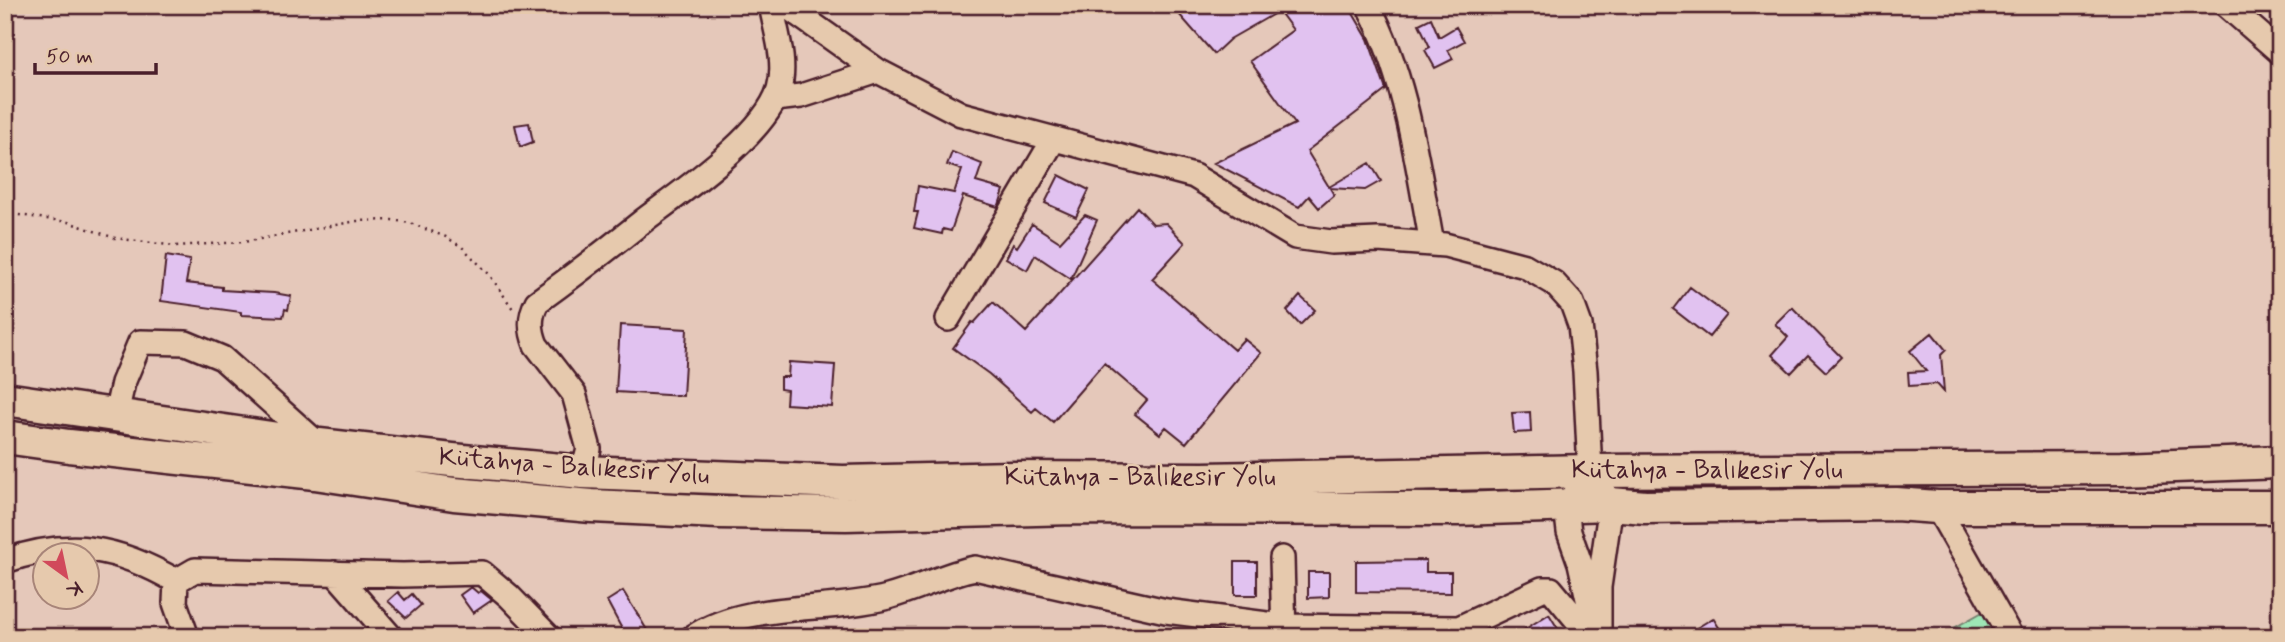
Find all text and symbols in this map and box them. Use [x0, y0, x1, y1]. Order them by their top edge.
scale bar [35, 32, 156, 76]
text: 50 m [46, 43, 93, 71]
street label: Kütahya - Balıkesir Yolu [437, 441, 711, 493]
street label: Kütahya - Balıkesir Yolu [1571, 454, 1843, 488]
street label: Kütahya - Balıkesir Yolu [1004, 461, 1276, 495]
north arrow [32, 540, 102, 610]
text: K [62, 575, 87, 603]

